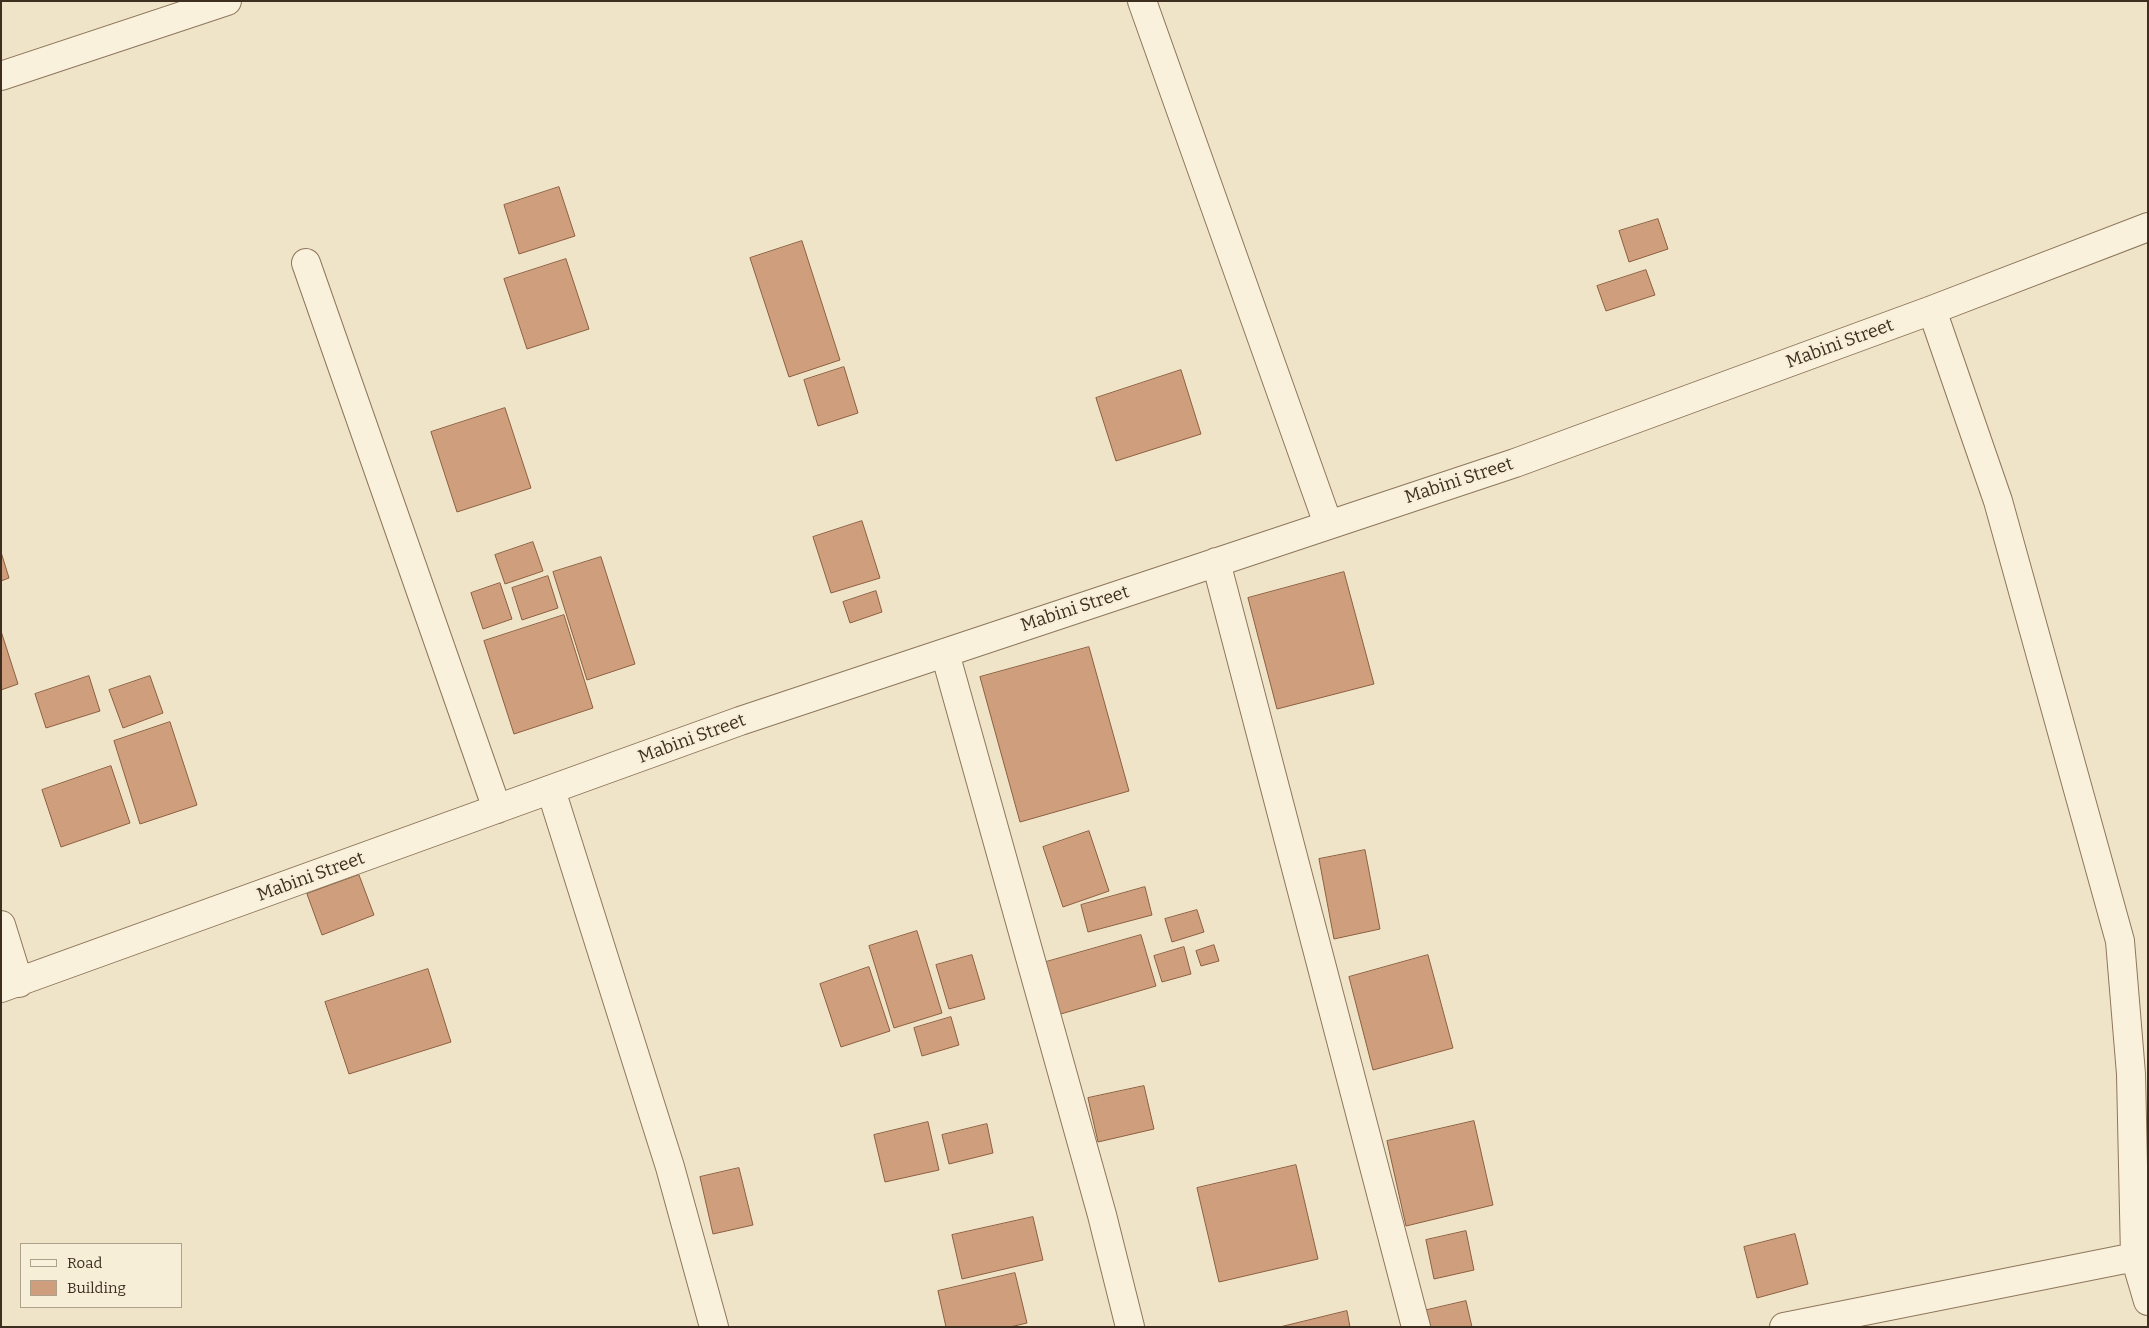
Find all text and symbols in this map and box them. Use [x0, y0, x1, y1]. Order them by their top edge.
street label: Mabini Street [1783, 315, 1897, 373]
street label: Mabini Street [1402, 453, 1516, 509]
street label: Mabini Street [1018, 581, 1132, 637]
street label: Mabini Street [635, 710, 749, 768]
street label: Mabini Street [254, 848, 368, 906]
legend [20, 1243, 182, 1308]
text: Road [67, 1254, 102, 1272]
text: Building [67, 1279, 126, 1297]

